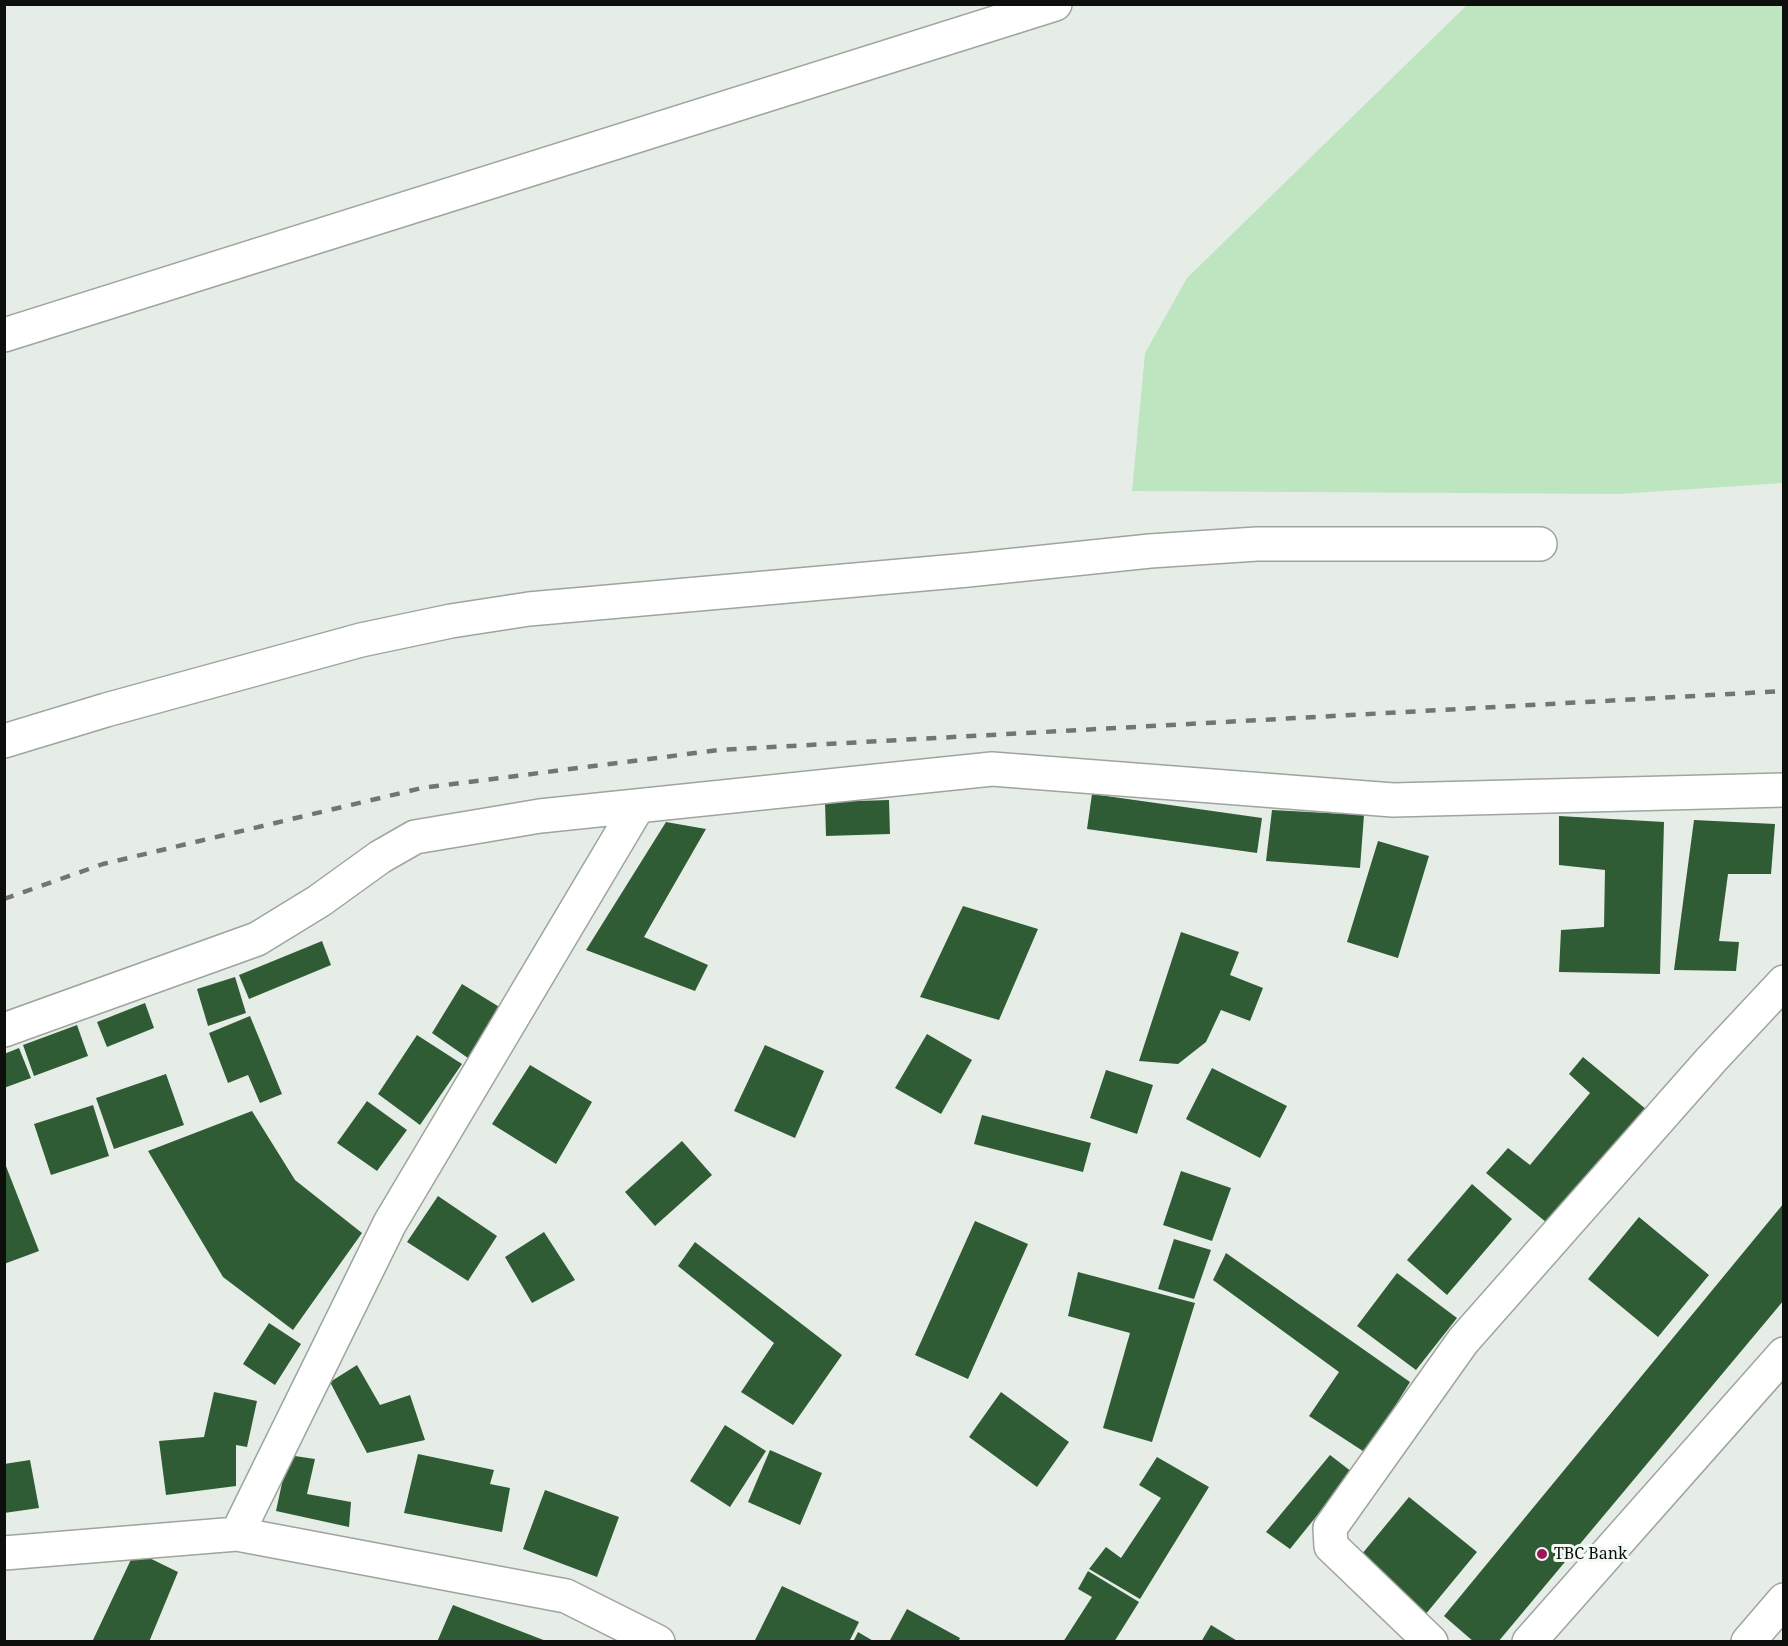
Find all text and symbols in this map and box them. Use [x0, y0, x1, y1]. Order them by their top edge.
place label: TBC Bank [1554, 1544, 1627, 1564]
marker: TBC Bank [1535, 1547, 1549, 1561]

